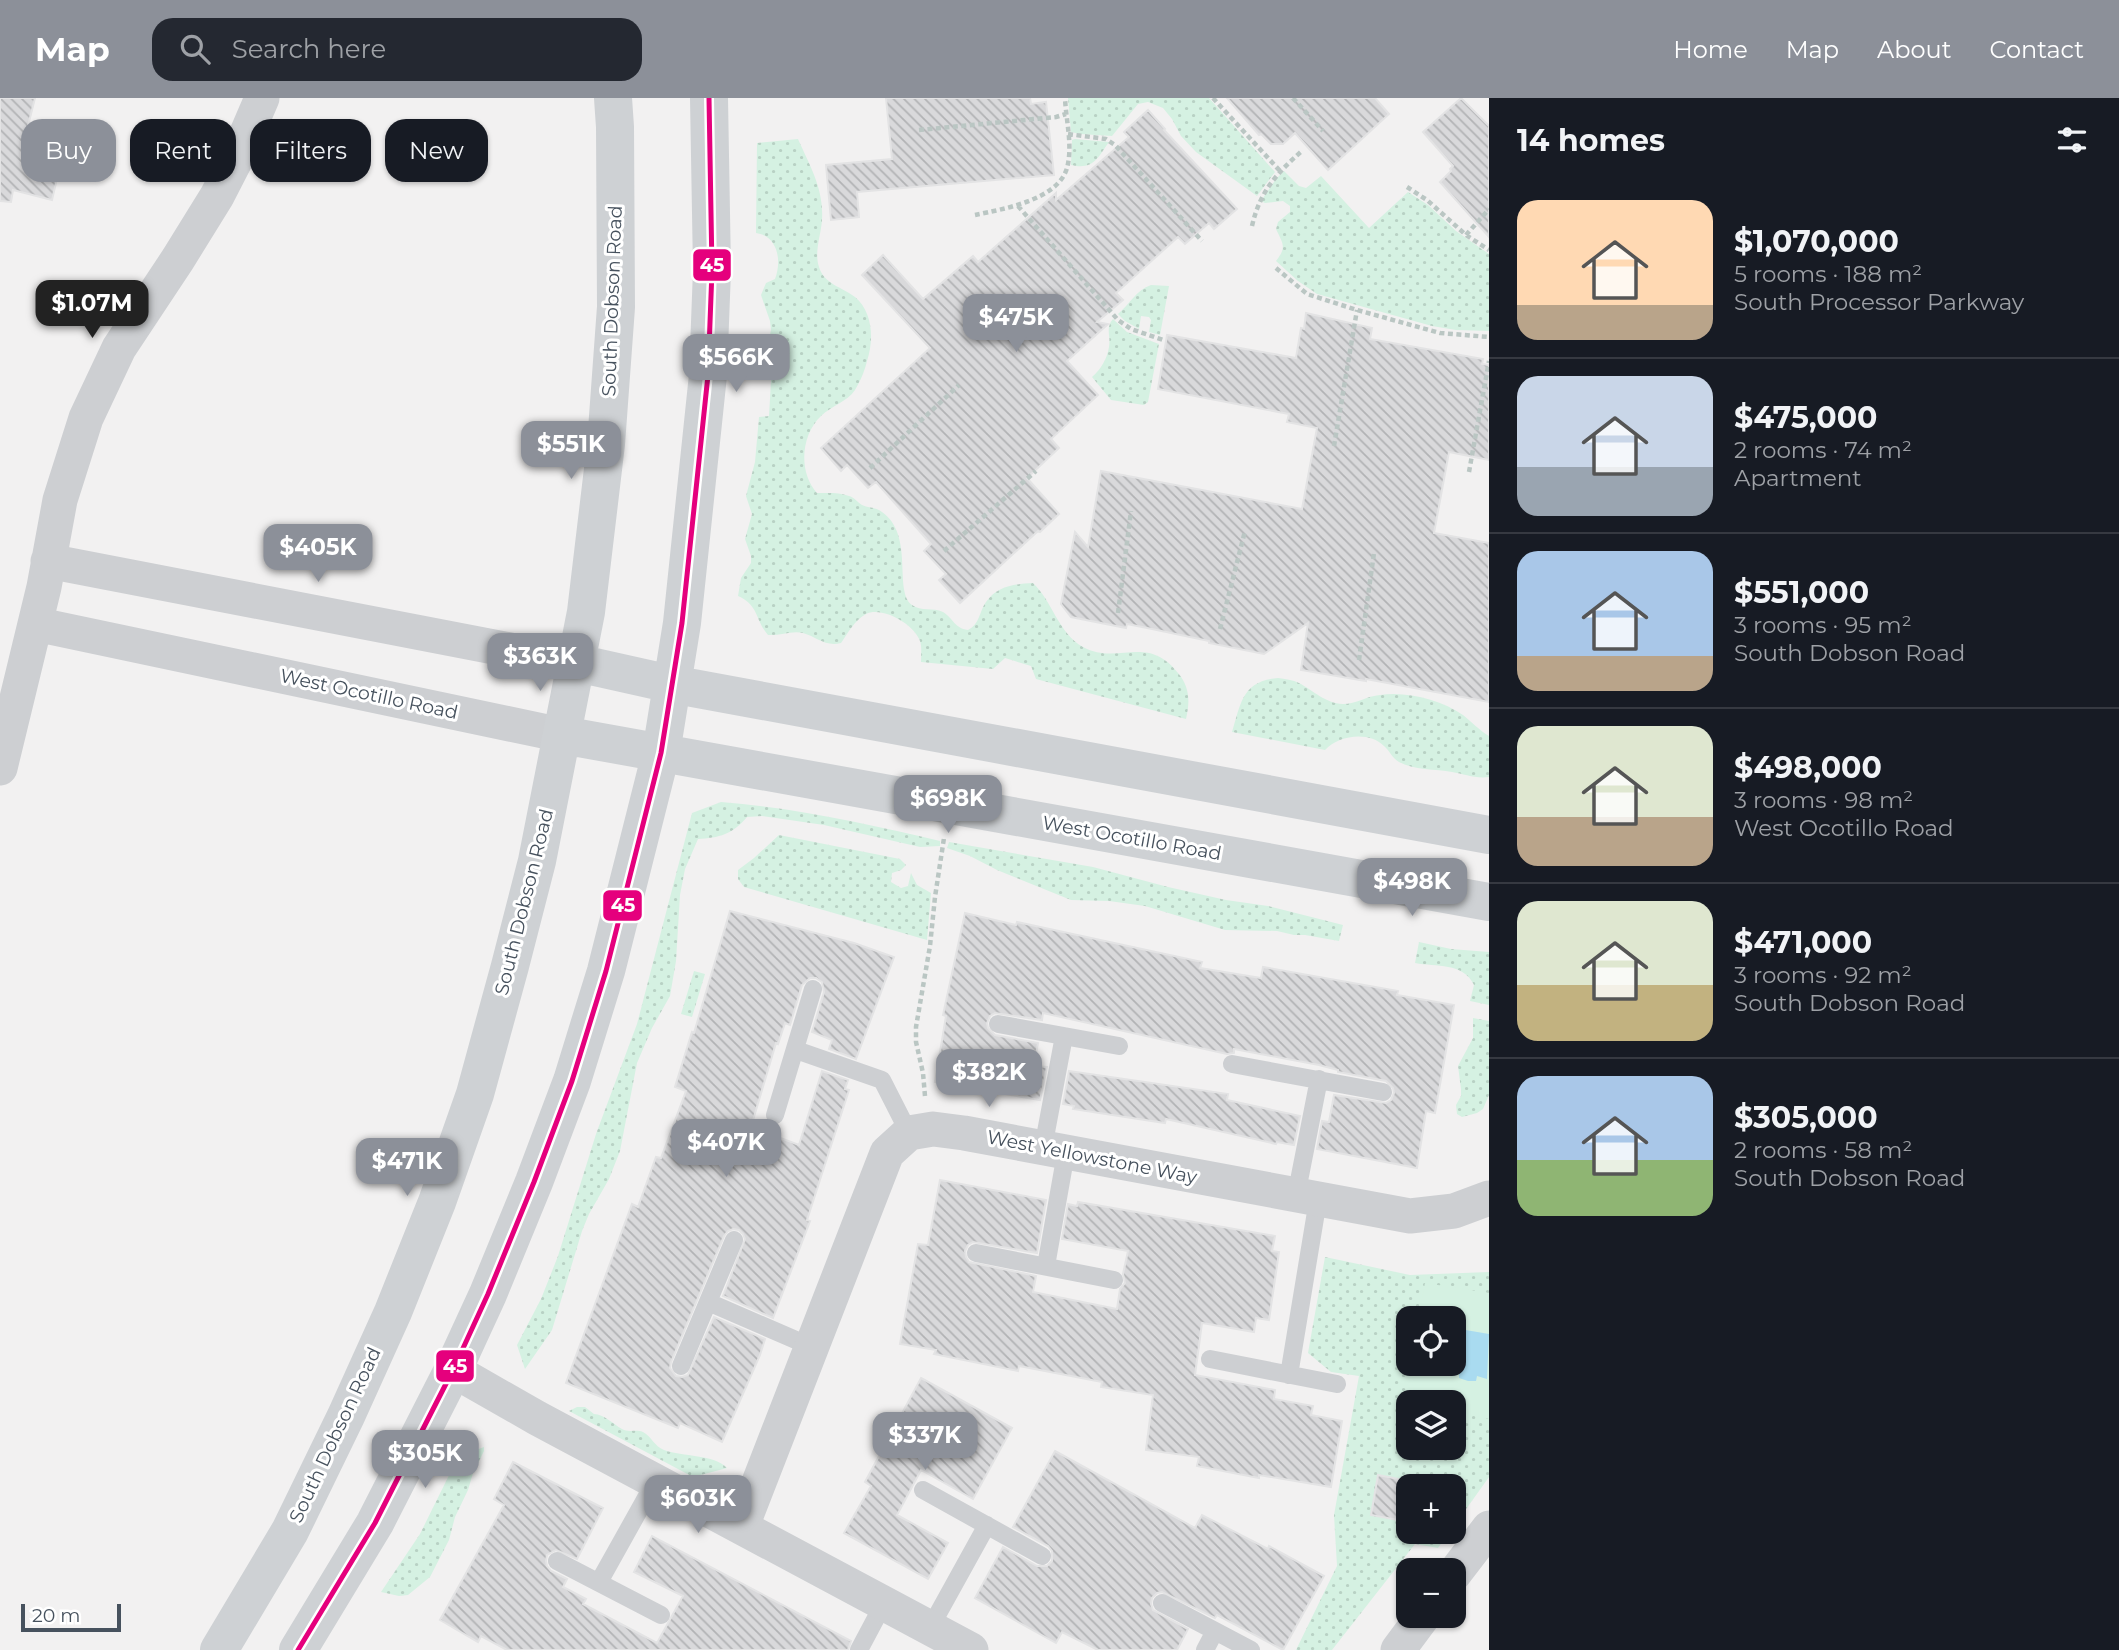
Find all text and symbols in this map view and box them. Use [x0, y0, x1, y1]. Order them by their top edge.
search box [152, 18, 642, 81]
text: Map [35, 29, 110, 69]
icon: search [176, 30, 214, 68]
text: Search here [232, 33, 386, 65]
text: Home [1673, 35, 1748, 64]
text: Map [1786, 35, 1839, 64]
text: About [1877, 35, 1951, 64]
text: Contact [1989, 35, 2084, 64]
chip: Buy [21, 119, 116, 182]
chip: Rent [130, 119, 236, 182]
chip: Filters [250, 119, 371, 182]
chip: New [385, 119, 488, 182]
icon: filters [2053, 121, 2091, 159]
text: 14 homes [1517, 122, 1665, 159]
street label: South Dobson Road [597, 205, 627, 397]
text: $1,070,000 [1734, 223, 1899, 260]
icon: home [1573, 228, 1657, 312]
line badge: 45 [692, 248, 732, 282]
text: 45 [700, 254, 724, 277]
text: 5 rooms · 188 m² [1734, 260, 1922, 288]
pin: $1.07M [35, 280, 149, 340]
text: South Processor Parkway [1734, 288, 2024, 316]
text: $1.07M [52, 289, 132, 317]
pin: $475K [967, 294, 1065, 354]
text: $475K [979, 303, 1053, 331]
pin: $566K [687, 334, 785, 394]
text: $566K [699, 343, 773, 371]
text: $475,000 [1734, 399, 1877, 436]
icon: home [1573, 404, 1657, 488]
pin: $551K [522, 422, 620, 481]
text: $551K [537, 430, 605, 458]
text: 2 rooms · 74 m² [1734, 436, 1912, 464]
text: Apartment [1734, 464, 1862, 492]
pin: $405K [269, 524, 367, 584]
text: $405K [279, 533, 357, 561]
text: $551,000 [1734, 574, 1869, 611]
icon: home [1573, 579, 1657, 663]
text: 3 rooms · 95 m² [1734, 611, 1912, 639]
pin: $363K [491, 634, 589, 693]
text: South Dobson Road [1734, 639, 1965, 667]
text: $363K [503, 642, 577, 670]
street label: West Ocotillo Road [278, 664, 460, 724]
text: $498,000 [1734, 749, 1882, 786]
icon: home [1573, 754, 1657, 838]
pin: $698K [899, 776, 997, 835]
text: $698K [910, 784, 986, 812]
text: 3 rooms · 98 m² [1734, 786, 1913, 814]
street label: South Dobson Road [490, 807, 558, 997]
street label: West Ocotillo Road [1041, 811, 1223, 865]
text: West Ocotillo Road [1734, 814, 1954, 842]
pin: $498K [1363, 858, 1461, 918]
text: $498K [1373, 867, 1451, 895]
line badge: 45 [602, 889, 643, 922]
text: 45 [611, 894, 635, 917]
text: $471,000 [1734, 924, 1872, 961]
icon: home [1573, 929, 1657, 1013]
text: 3 rooms · 92 m² [1734, 961, 1912, 989]
text: South Dobson Road [1734, 989, 1965, 1017]
pin: $382K [940, 1049, 1038, 1109]
text: $382K [952, 1058, 1026, 1086]
text: $305,000 [1734, 1099, 1878, 1136]
icon: home [1573, 1104, 1657, 1188]
pin: $407K [677, 1119, 775, 1179]
street label: West Yellowstone Way [985, 1125, 1200, 1189]
text: $407K [687, 1128, 765, 1156]
text: 2 rooms · 58 m² [1734, 1136, 1912, 1164]
pin: $471K [358, 1138, 456, 1198]
text: $471K [372, 1147, 442, 1175]
text: South Dobson Road [1734, 1164, 1965, 1192]
map controls [1396, 1306, 1466, 1628]
button: locate [1396, 1306, 1466, 1376]
street label: South Dobson Road [284, 1344, 386, 1526]
line badge: 45 [435, 1349, 475, 1383]
text: 45 [443, 1355, 467, 1378]
button: layers [1396, 1390, 1466, 1460]
pin: $337K [876, 1412, 974, 1472]
text: $337K [889, 1421, 961, 1449]
pin: $305K [376, 1430, 474, 1490]
text: $305K [388, 1439, 462, 1467]
button: + [1396, 1474, 1466, 1544]
pin: $603K [649, 1476, 747, 1535]
text: $603K [660, 1484, 736, 1512]
button: − [1396, 1558, 1466, 1628]
scale bar [21, 1601, 121, 1633]
text: 20 m [32, 1604, 80, 1627]

